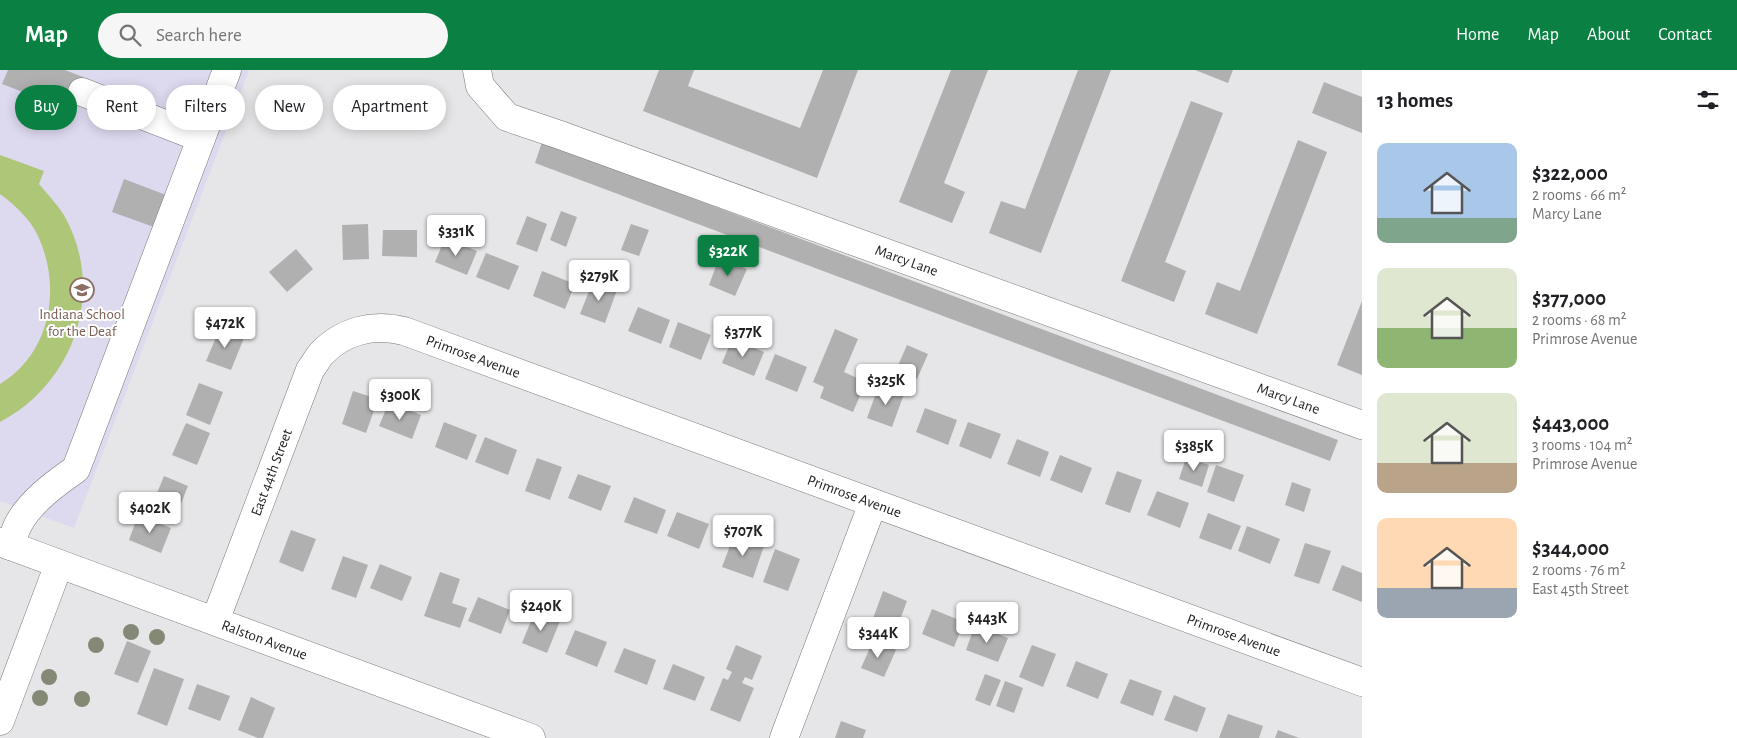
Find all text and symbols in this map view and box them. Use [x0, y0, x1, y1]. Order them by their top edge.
search box [98, 13, 448, 58]
icon: search [116, 21, 144, 49]
text: Map [25, 23, 68, 47]
text: Search here [156, 26, 242, 45]
text: Home [1456, 26, 1499, 44]
text: Map [1527, 26, 1559, 44]
text: About [1587, 26, 1630, 44]
text: Contact [1658, 26, 1712, 44]
chip: Buy [15, 85, 77, 130]
chip: Rent [87, 85, 156, 130]
chip: Filters [166, 85, 245, 130]
chip: New [255, 85, 323, 130]
chip: Apartment [333, 85, 446, 130]
icon: filters [1694, 86, 1722, 114]
text: 13 homes [1377, 90, 1453, 111]
icon: home [1417, 163, 1477, 223]
text: $322,000 [1532, 163, 1608, 184]
text: 2 rooms · 66 m² [1532, 187, 1626, 203]
text: Marcy Lane [1532, 206, 1602, 222]
pin: $331K [421, 214, 491, 257]
text: $331K [438, 223, 474, 239]
pin: $322K [693, 234, 763, 277]
street label: Marcy Lane [873, 242, 940, 279]
text: $322K [709, 243, 747, 259]
pin: $279K [564, 260, 634, 302]
text: $279K [580, 268, 618, 284]
school or university icon: Indiana School for the Deaf [69, 277, 95, 303]
icon: home [1417, 288, 1477, 348]
text: $377,000 [1532, 288, 1606, 309]
pin: $472K [190, 306, 260, 349]
place label: Indiana School for the Deaf [39, 307, 125, 339]
text: 2 rooms · 68 m² [1532, 312, 1626, 328]
text: $472K [205, 315, 245, 331]
pin: $377K [708, 316, 778, 358]
text: $377K [724, 324, 762, 340]
text: Primrose Avenue [1532, 331, 1637, 347]
street label: Primrose Avenue [424, 332, 522, 380]
pin: $325K [851, 364, 921, 406]
text: $325K [867, 372, 905, 388]
pin: $300K [365, 378, 435, 421]
street label: Marcy Lane [1255, 380, 1322, 417]
text: $300K [380, 387, 420, 403]
icon: home [1417, 413, 1477, 473]
text: $443,000 [1532, 413, 1609, 434]
street label: East 44th Street [248, 427, 295, 518]
pin: $385K [1159, 430, 1229, 472]
text: 3 rooms · 104 m² [1532, 437, 1632, 453]
text: $385K [1175, 438, 1213, 454]
text: Primrose Avenue [1532, 456, 1637, 472]
street label: Primrose Avenue [805, 472, 904, 520]
pin: $402K [115, 492, 185, 534]
text: $402K [130, 500, 170, 516]
pin: $707K [708, 514, 778, 557]
text: $707K [724, 523, 762, 539]
icon: home [1417, 538, 1477, 598]
text: $344,000 [1532, 538, 1609, 559]
text: 2 rooms · 76 m² [1532, 562, 1626, 578]
text: East 45th Street [1532, 581, 1629, 597]
pin: $240K [506, 590, 576, 632]
text: $240K [521, 598, 561, 614]
pin: $443K [952, 602, 1022, 644]
text: $443K [967, 610, 1007, 626]
street label: Primrose Avenue [1185, 611, 1283, 659]
pin: $344K [843, 616, 913, 659]
street label: Ralston Avenue [220, 617, 309, 662]
text: $344K [858, 625, 898, 641]

